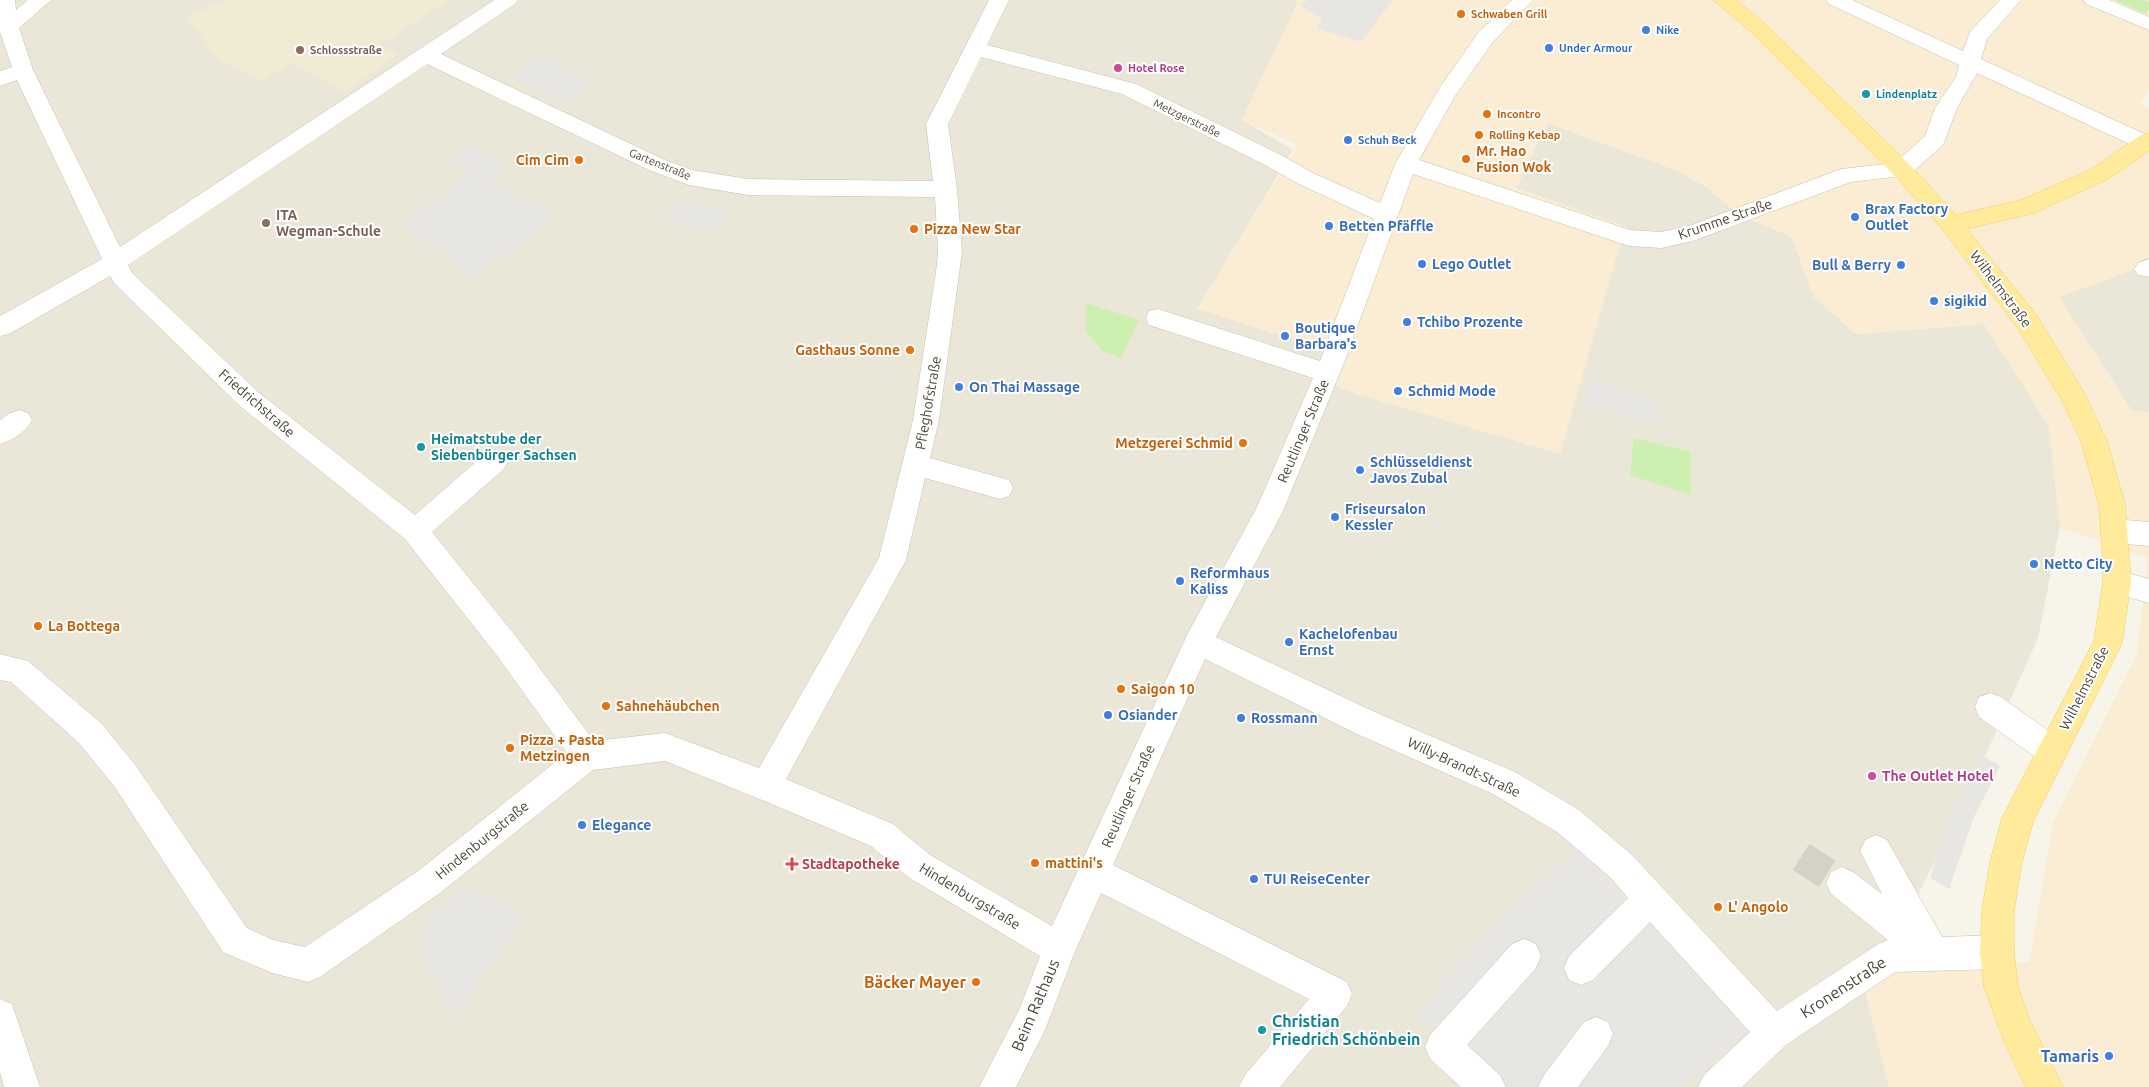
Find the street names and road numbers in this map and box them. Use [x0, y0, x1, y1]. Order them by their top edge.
street label: Metzgerstraße [1152, 97, 1222, 139]
street label: Gartenstraße [627, 146, 693, 182]
street label: Krumme Straße [1676, 195, 1774, 243]
street label: Wilhelmstraße [1967, 247, 2035, 331]
street label: Pfleghofstraße [912, 355, 944, 451]
street label: Friedrichstraße [216, 366, 298, 440]
street label: Reutlinger Straße [1274, 377, 1332, 485]
street label: Wilhelmstraße [2056, 643, 2112, 733]
street label: Willy-Brandt-Straße [1405, 734, 1523, 800]
street label: Reutlinger Straße [1098, 742, 1158, 850]
street label: Hindenburgstraße [432, 798, 532, 882]
street label: Hindenburgstraße [917, 860, 1023, 932]
street label: Kronenstraße [1797, 953, 1889, 1021]
street label: Beim Rathaus [1008, 956, 1062, 1054]

